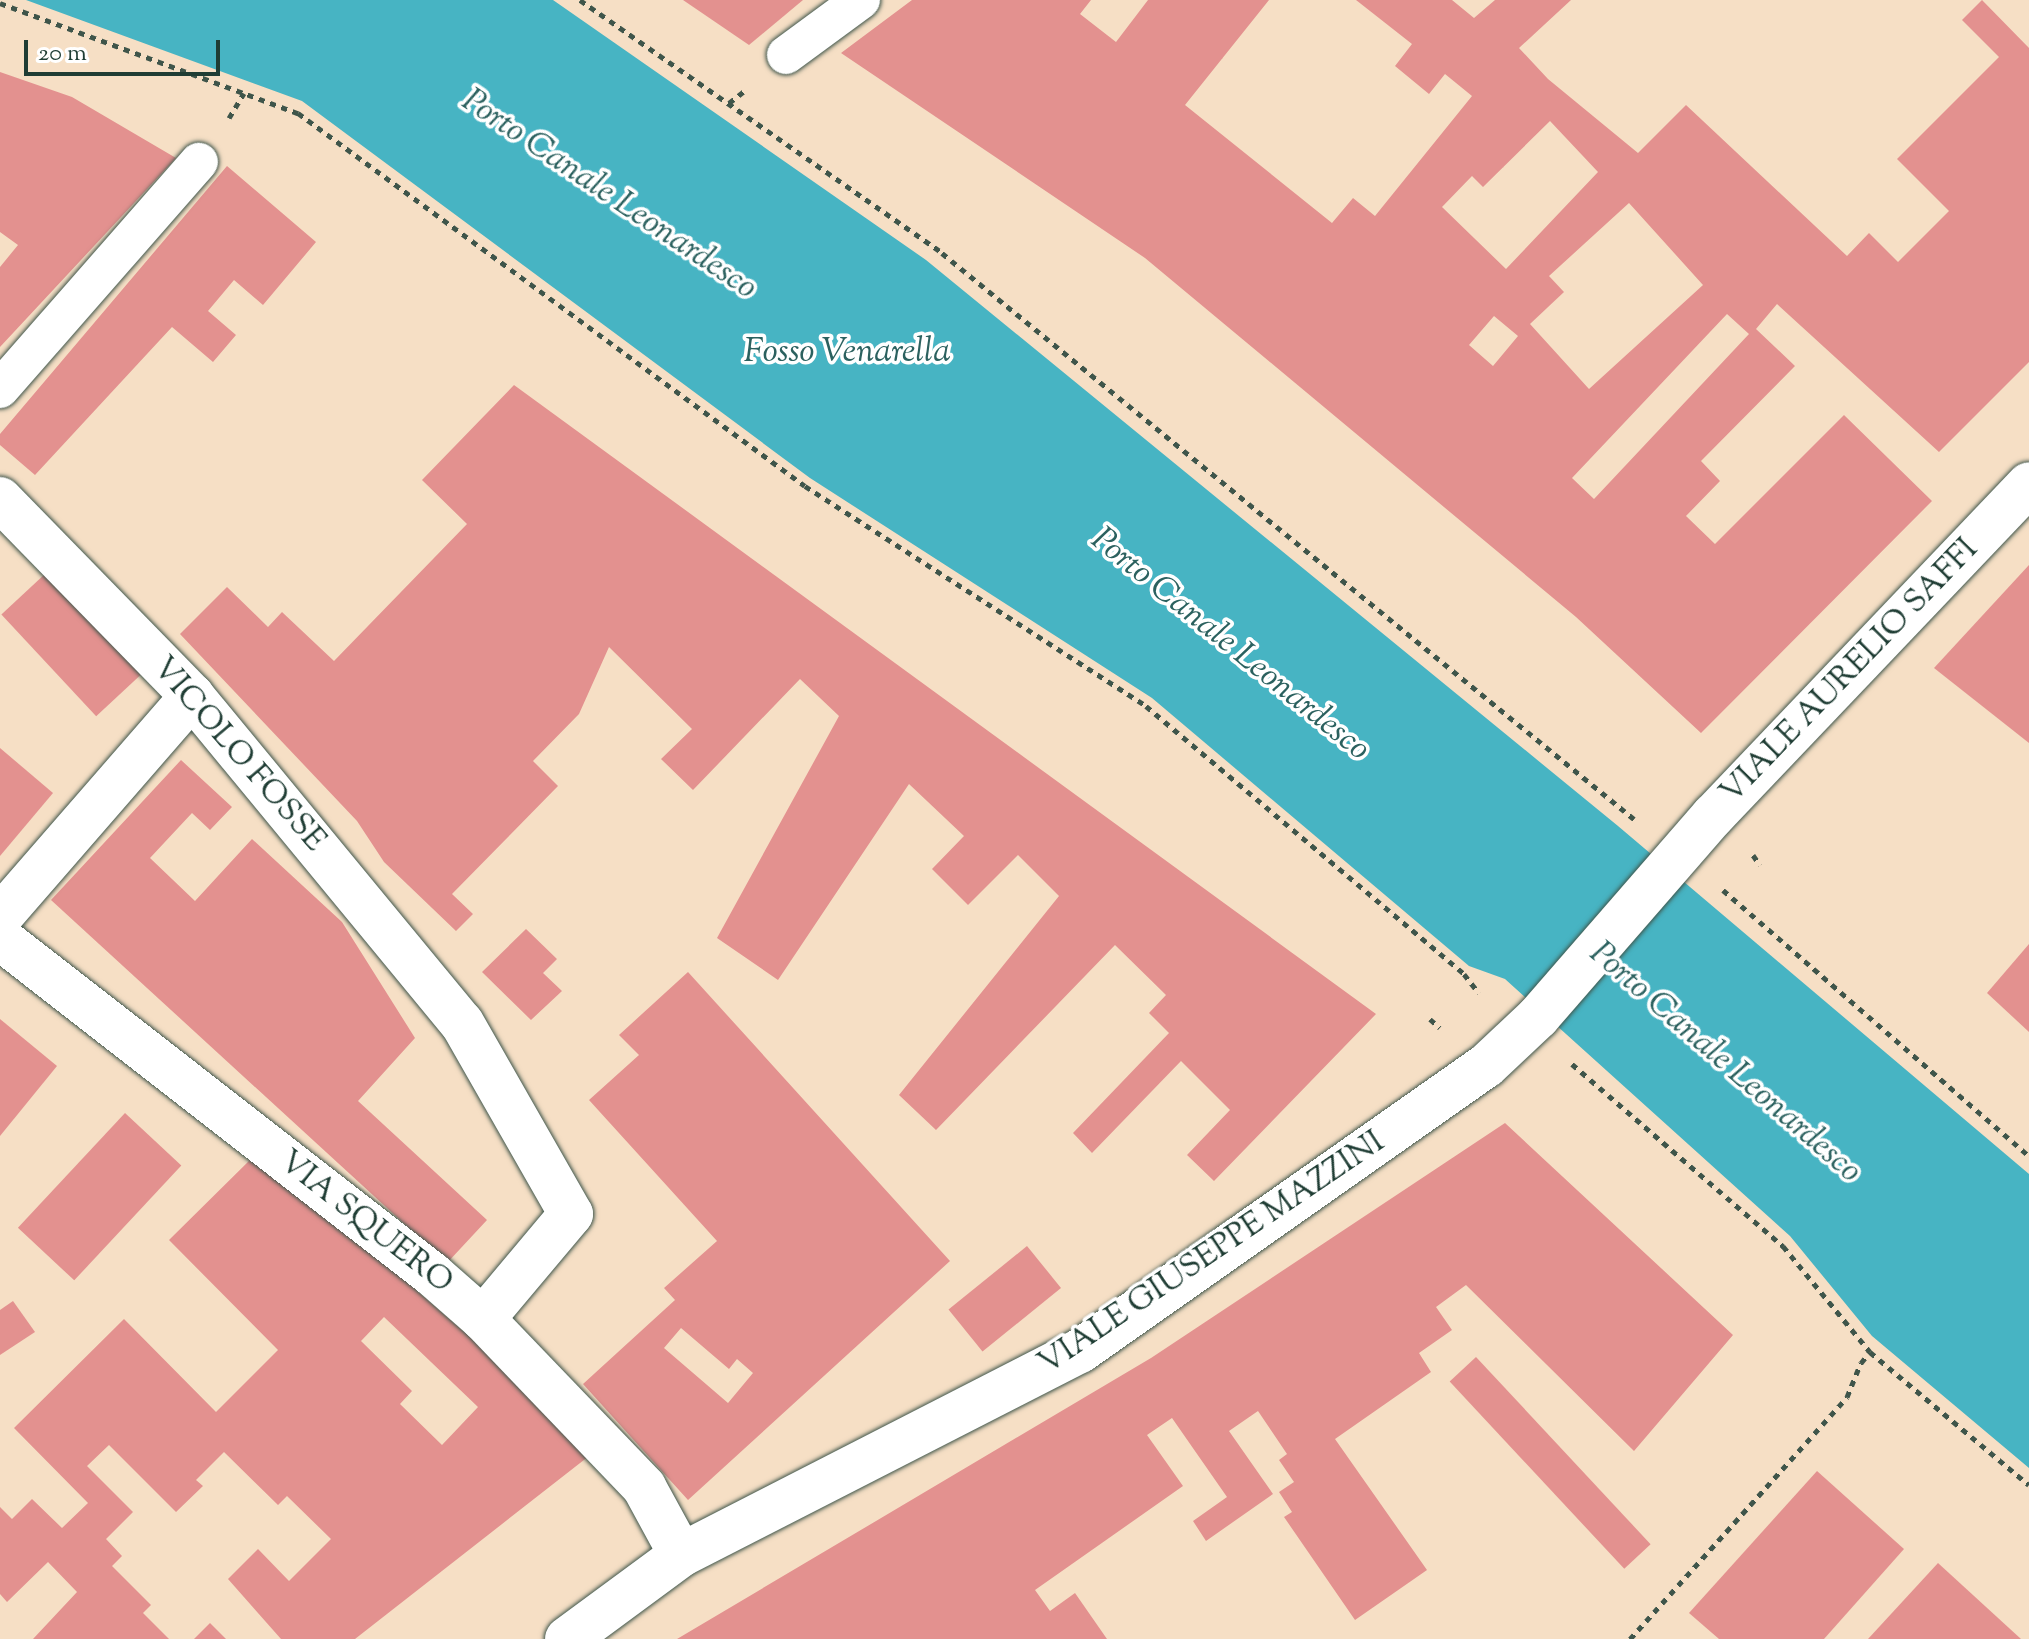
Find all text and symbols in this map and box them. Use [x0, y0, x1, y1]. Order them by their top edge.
scale bar [28, 24, 224, 74]
text: 20 m [38, 37, 87, 71]
water label: Porto Canale Leonardesco [454, 81, 764, 309]
water label: Fosso Venarella [743, 333, 951, 373]
water label: Porto Canale Leonardesco [1082, 520, 1378, 770]
street label: VIALE AURELIO SAFFI [1713, 531, 1987, 813]
street label: VICOLO FOSSE [143, 650, 333, 860]
water label: Porto Canale Leonardesco [1580, 934, 1870, 1192]
street label: VIALE GIUSEPPE MAZZINI [1032, 1124, 1392, 1384]
street label: VIA SQUERO [271, 1143, 459, 1303]

